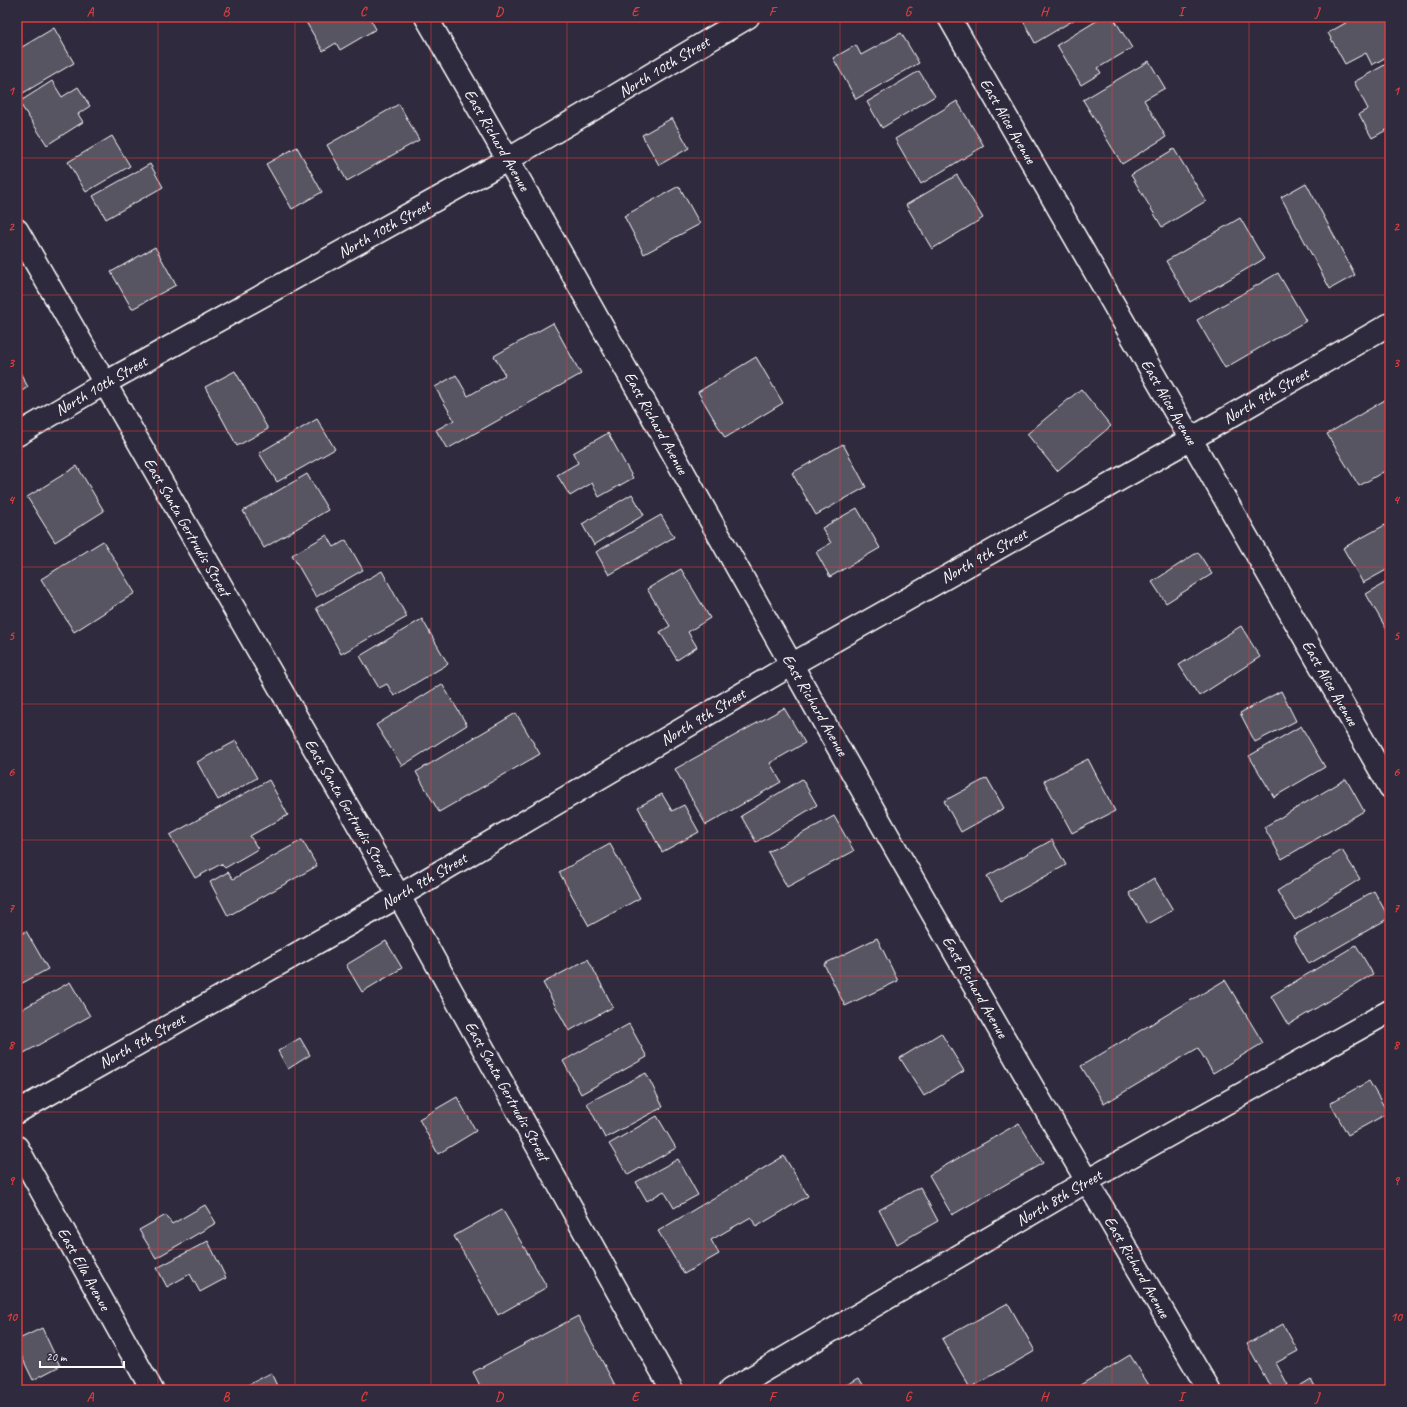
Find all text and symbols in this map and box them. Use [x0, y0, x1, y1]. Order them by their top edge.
text: A [87, 4, 95, 20]
text: B [223, 4, 231, 20]
text: C [360, 4, 368, 20]
text: D [495, 4, 504, 20]
text: E [632, 4, 641, 20]
text: F [769, 4, 778, 20]
text: G [905, 4, 913, 20]
text: H [1040, 4, 1050, 20]
text: I [1178, 4, 1187, 20]
text: J [1314, 4, 1321, 20]
street label: North 10th Street [615, 31, 715, 102]
street label: East Alice Avenue [975, 75, 1041, 169]
text: 1 [8, 83, 16, 99]
text: 1 [1393, 83, 1401, 99]
street label: East Richard Avenue [460, 86, 535, 196]
street label: North 10th Street [334, 195, 435, 263]
text: 2 [8, 219, 15, 235]
text: 2 [1393, 219, 1400, 235]
street label: North 10th Street [51, 351, 152, 420]
text: 3 [8, 355, 15, 371]
text: 3 [1393, 355, 1400, 371]
street label: East Alice Avenue [1136, 356, 1202, 450]
street label: North 9th Street [1220, 363, 1314, 429]
street label: East Richard Avenue [620, 368, 693, 479]
street label: East Santa Gertrudis Street [139, 454, 236, 602]
text: 4 [8, 492, 16, 508]
text: 4 [1393, 492, 1401, 508]
street label: North 9th Street [937, 523, 1032, 588]
text: 5 [8, 628, 15, 644]
text: 5 [1393, 628, 1400, 644]
street label: East Alice Avenue [1297, 637, 1363, 731]
street label: East Richard Avenue [778, 651, 853, 761]
street label: North 9th Street [657, 683, 751, 750]
street label: East Santa Gertrudis Street [300, 735, 397, 883]
text: 6 [8, 764, 15, 780]
text: 6 [1393, 764, 1400, 780]
street label: North 9th Street [378, 848, 472, 914]
text: 7 [8, 900, 15, 916]
text: 7 [1393, 900, 1400, 916]
street label: East Richard Avenue [938, 933, 1013, 1043]
street label: North 9th Street [95, 1008, 190, 1073]
street label: East Santa Gertrudis Street [460, 1018, 555, 1167]
text: 8 [8, 1037, 16, 1053]
text: 8 [1393, 1037, 1401, 1053]
street label: North 8th Street [1013, 1165, 1107, 1231]
text: 9 [8, 1173, 15, 1189]
text: 9 [1393, 1173, 1400, 1189]
street label: East Richard Avenue [1100, 1213, 1175, 1323]
street label: East Ella Avenue [53, 1224, 116, 1316]
text: 10 [5, 1309, 18, 1325]
text: 10 [1390, 1309, 1403, 1325]
scale bar [40, 1343, 124, 1369]
text: 20 m [46, 1349, 68, 1365]
text: A [87, 1389, 95, 1405]
text: B [223, 1389, 231, 1405]
text: C [360, 1389, 368, 1405]
text: D [495, 1389, 504, 1405]
text: E [632, 1389, 641, 1405]
text: F [769, 1389, 778, 1405]
text: G [905, 1389, 913, 1405]
text: H [1040, 1389, 1050, 1405]
text: I [1178, 1389, 1187, 1405]
text: J [1314, 1389, 1321, 1405]

